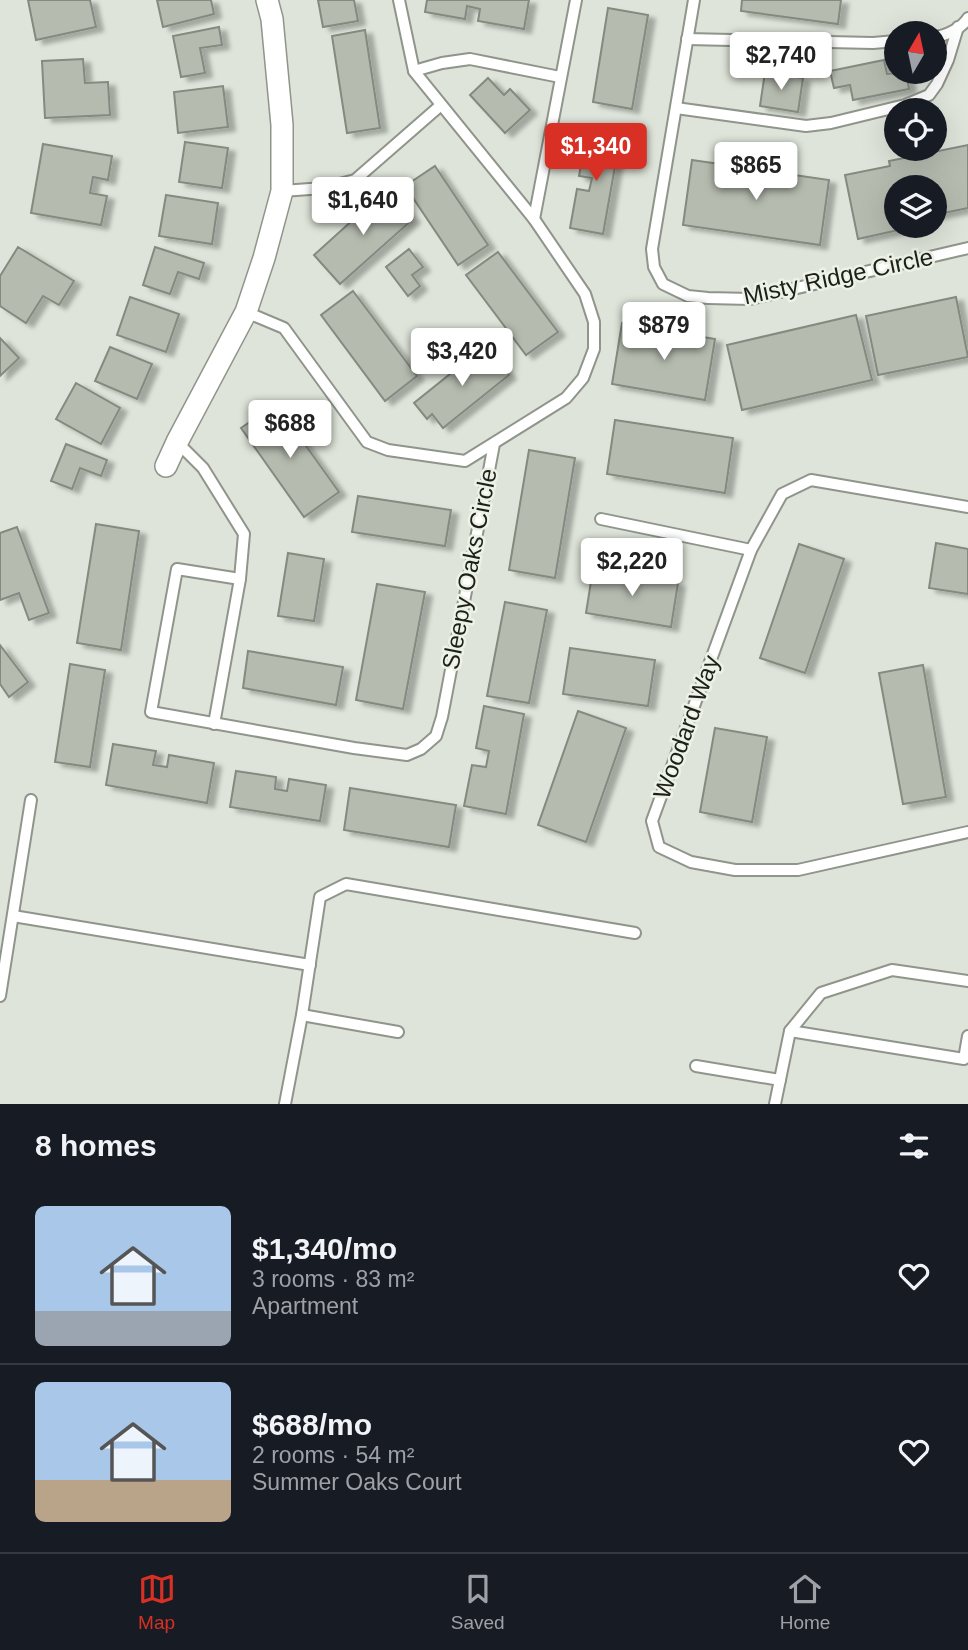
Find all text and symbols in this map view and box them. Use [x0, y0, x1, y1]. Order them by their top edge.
north arrow [884, 21, 947, 84]
map controls [884, 21, 947, 238]
pin: $2,740 [724, 32, 838, 92]
text: $2,740 [746, 42, 816, 68]
button: locate [884, 98, 947, 161]
pin: $1,340 [539, 124, 653, 183]
text: $1,340 [561, 133, 631, 159]
pin: $865 [715, 142, 797, 202]
text: $865 [730, 152, 782, 178]
button: layers [884, 175, 947, 238]
pin: $1,640 [306, 177, 420, 237]
text: $1,640 [328, 187, 398, 213]
street label: Misty Ridge Circle [741, 243, 935, 309]
pin: $879 [623, 302, 705, 362]
text: $879 [638, 312, 690, 338]
pin: $3,420 [405, 328, 519, 388]
text: $3,420 [427, 338, 497, 364]
pin: $688 [249, 400, 331, 460]
text: $688 [264, 410, 316, 436]
street label: Sleepy Oaks Circle [436, 466, 502, 672]
pin: $2,220 [575, 538, 689, 598]
text: $2,220 [597, 548, 667, 574]
street label: Woodard Way [648, 652, 724, 802]
icon: filters [895, 1127, 933, 1165]
text: 8 homes [35, 1129, 157, 1162]
text: $1,340/mo [252, 1232, 397, 1265]
icon: home [91, 1234, 175, 1318]
icon: heart [895, 1257, 933, 1295]
text: 3 rooms · 83 m² [252, 1266, 414, 1292]
text: Apartment [252, 1293, 358, 1319]
text: $688/mo [252, 1408, 372, 1441]
icon: home [91, 1410, 175, 1494]
icon: heart [895, 1433, 933, 1471]
text: 2 rooms · 54 m² [252, 1442, 414, 1468]
text: Summer Oaks Court [252, 1469, 462, 1495]
tab: Map [138, 1570, 176, 1634]
tab: Saved [451, 1570, 505, 1634]
tab: Home [780, 1570, 830, 1634]

